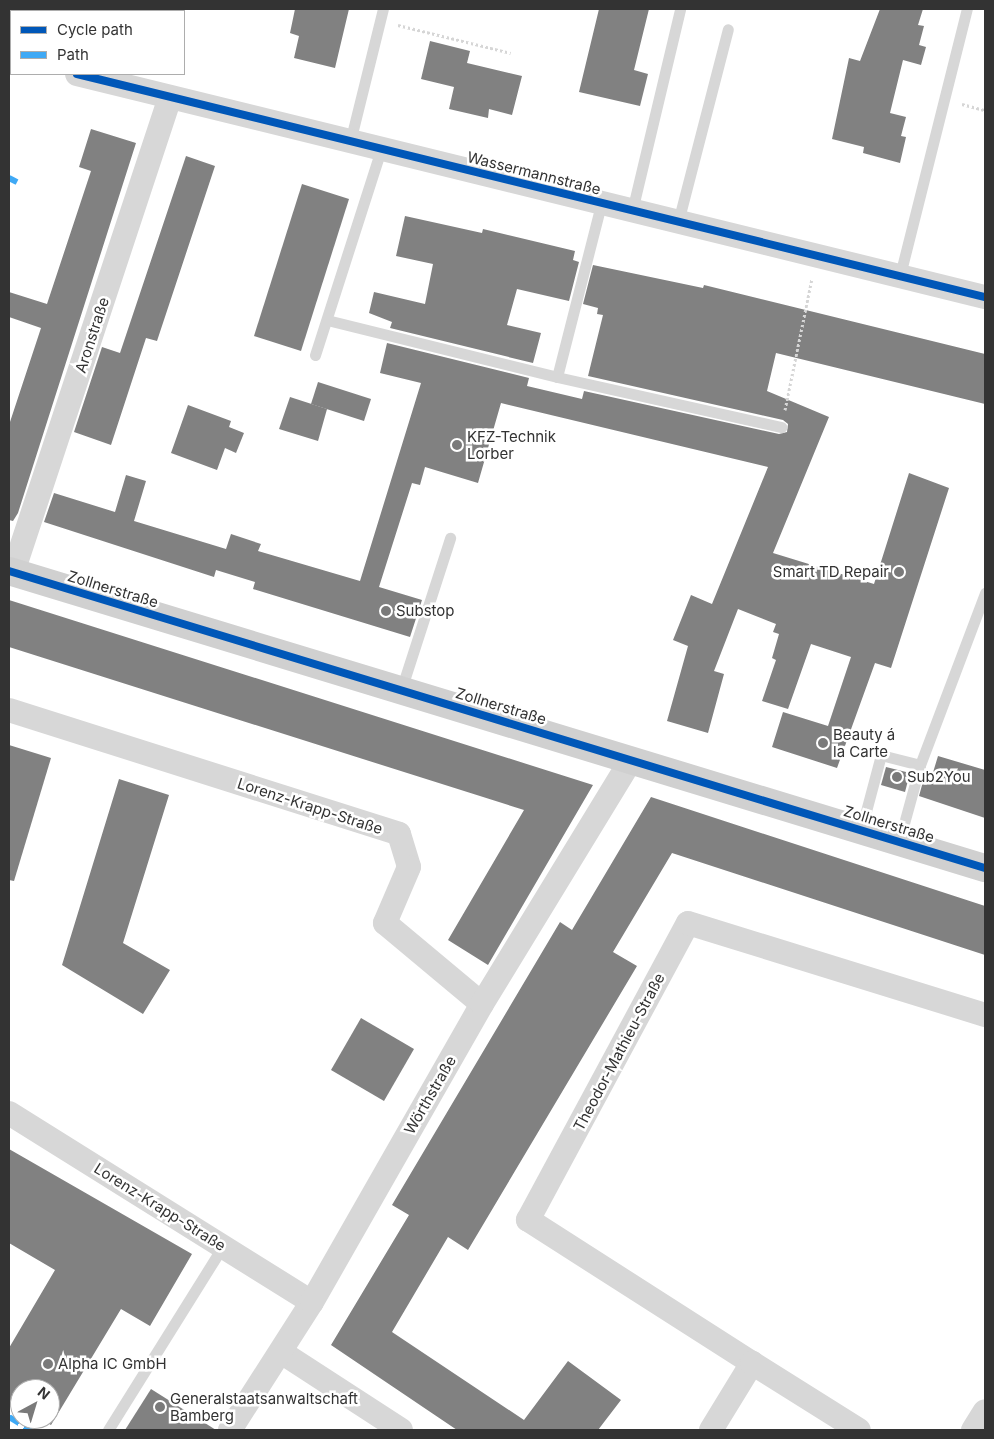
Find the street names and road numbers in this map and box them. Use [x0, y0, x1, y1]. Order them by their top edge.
street label: Wassermannstraße [465, 148, 603, 198]
street label: Aronstraße [71, 295, 113, 375]
street label: Zollnerstraße [66, 567, 160, 611]
street label: Zollnerstraße [454, 684, 548, 728]
street label: Lorenz-Krapp-Straße [235, 774, 385, 838]
street label: Zollnerstraße [842, 802, 936, 846]
street label: Theodor-Mathieu-Straße [570, 970, 668, 1134]
street label: Wörthstraße [400, 1053, 460, 1137]
street label: Lorenz-Krapp-Straße [91, 1159, 229, 1255]

